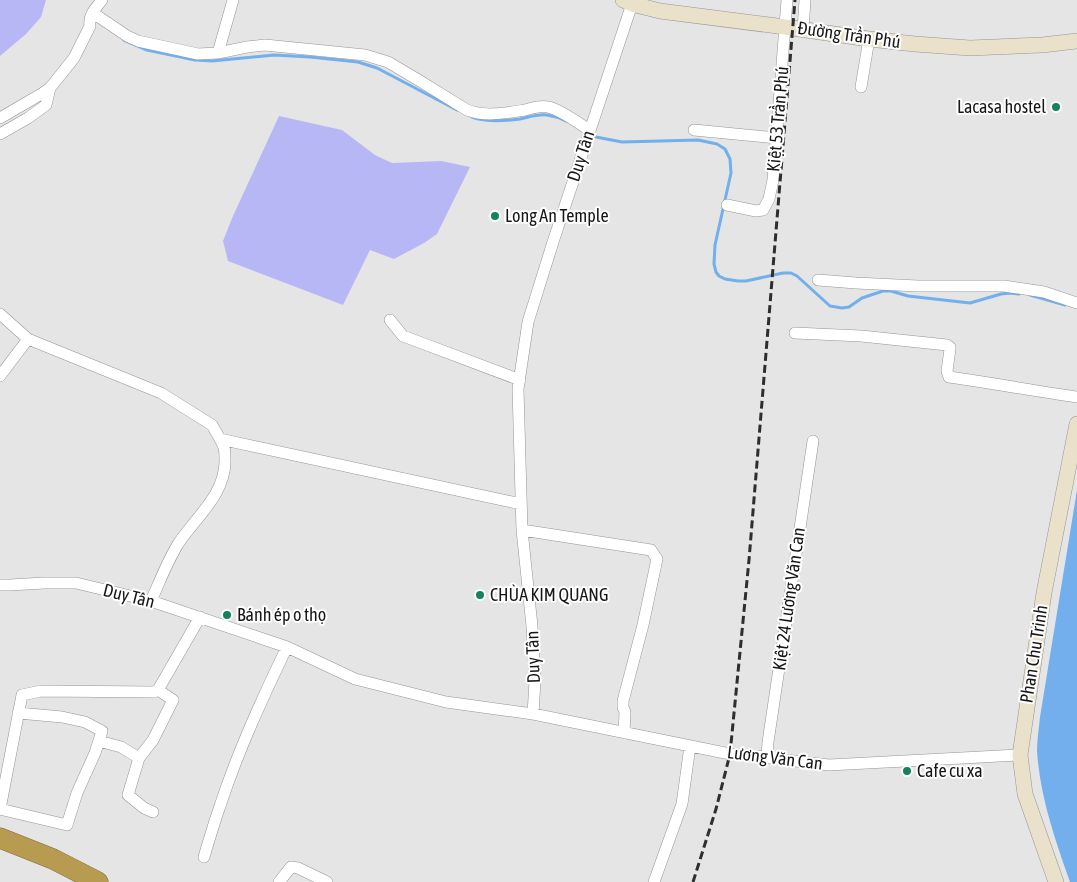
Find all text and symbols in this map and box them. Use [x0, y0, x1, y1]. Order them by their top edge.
street label: Đường Trần Phú [796, 16, 902, 52]
street label: Kiệt 53 Trần Phú [761, 65, 793, 173]
place label: Lacasa hostel [957, 96, 1046, 117]
marker: Lacasa hostel [1050, 101, 1062, 113]
street label: Duy Tân [562, 128, 599, 184]
place label: Long An Temple [505, 205, 609, 226]
marker: Long An Temple [489, 210, 501, 222]
street label: Kiệt 24 Lương Văn Can [768, 526, 809, 672]
street label: Duy Tân [101, 579, 157, 612]
place label: CHÙA KIM QUANG [490, 584, 609, 605]
marker: CHÙA KIM QUANG [474, 589, 486, 601]
street label: Phan Chu Trinh [1015, 603, 1052, 704]
place label: Bánh ép o thọ [237, 604, 326, 625]
marker: Bánh ép o thọ [221, 609, 233, 621]
street label: Duy Tân [521, 630, 544, 684]
street label: Lương Văn Can [726, 741, 824, 774]
place label: Cafe cu xa [917, 760, 983, 781]
marker: Cafe cu xa [901, 765, 913, 777]

